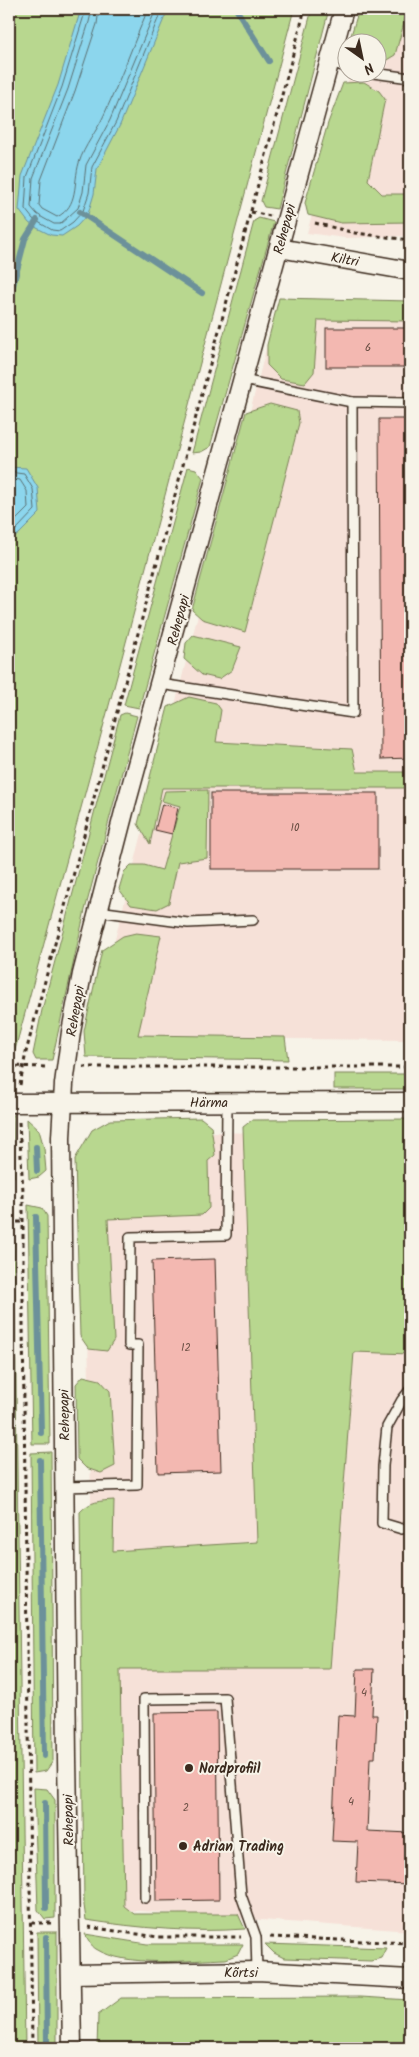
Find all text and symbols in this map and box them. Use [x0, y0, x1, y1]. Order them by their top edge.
north arrow [336, 32, 386, 82]
text: N [359, 56, 378, 80]
street label: Rehepapi [268, 201, 302, 257]
street label: Kiltri [329, 247, 361, 273]
house number: 6 [365, 339, 371, 357]
street label: Rehepapi [162, 592, 196, 648]
house number: 10 [291, 819, 300, 837]
street label: Rehepapi [61, 983, 91, 1038]
street label: Härma [190, 1092, 228, 1114]
house number: 12 [181, 1339, 191, 1357]
street label: Rehepapi [54, 1388, 76, 1441]
house number: 4 [361, 1684, 367, 1702]
place label: Nordprofiil [199, 1758, 261, 1780]
marker: Nordprofiil [183, 1762, 195, 1774]
street label: Rehepapi [58, 1793, 80, 1846]
house number: 4 [348, 1793, 354, 1811]
house number: 2 [183, 1799, 189, 1817]
place label: Adrian Trading [193, 1836, 284, 1858]
marker: Adrian Trading [177, 1840, 189, 1852]
street label: Kõrtsi [224, 1962, 259, 1984]

